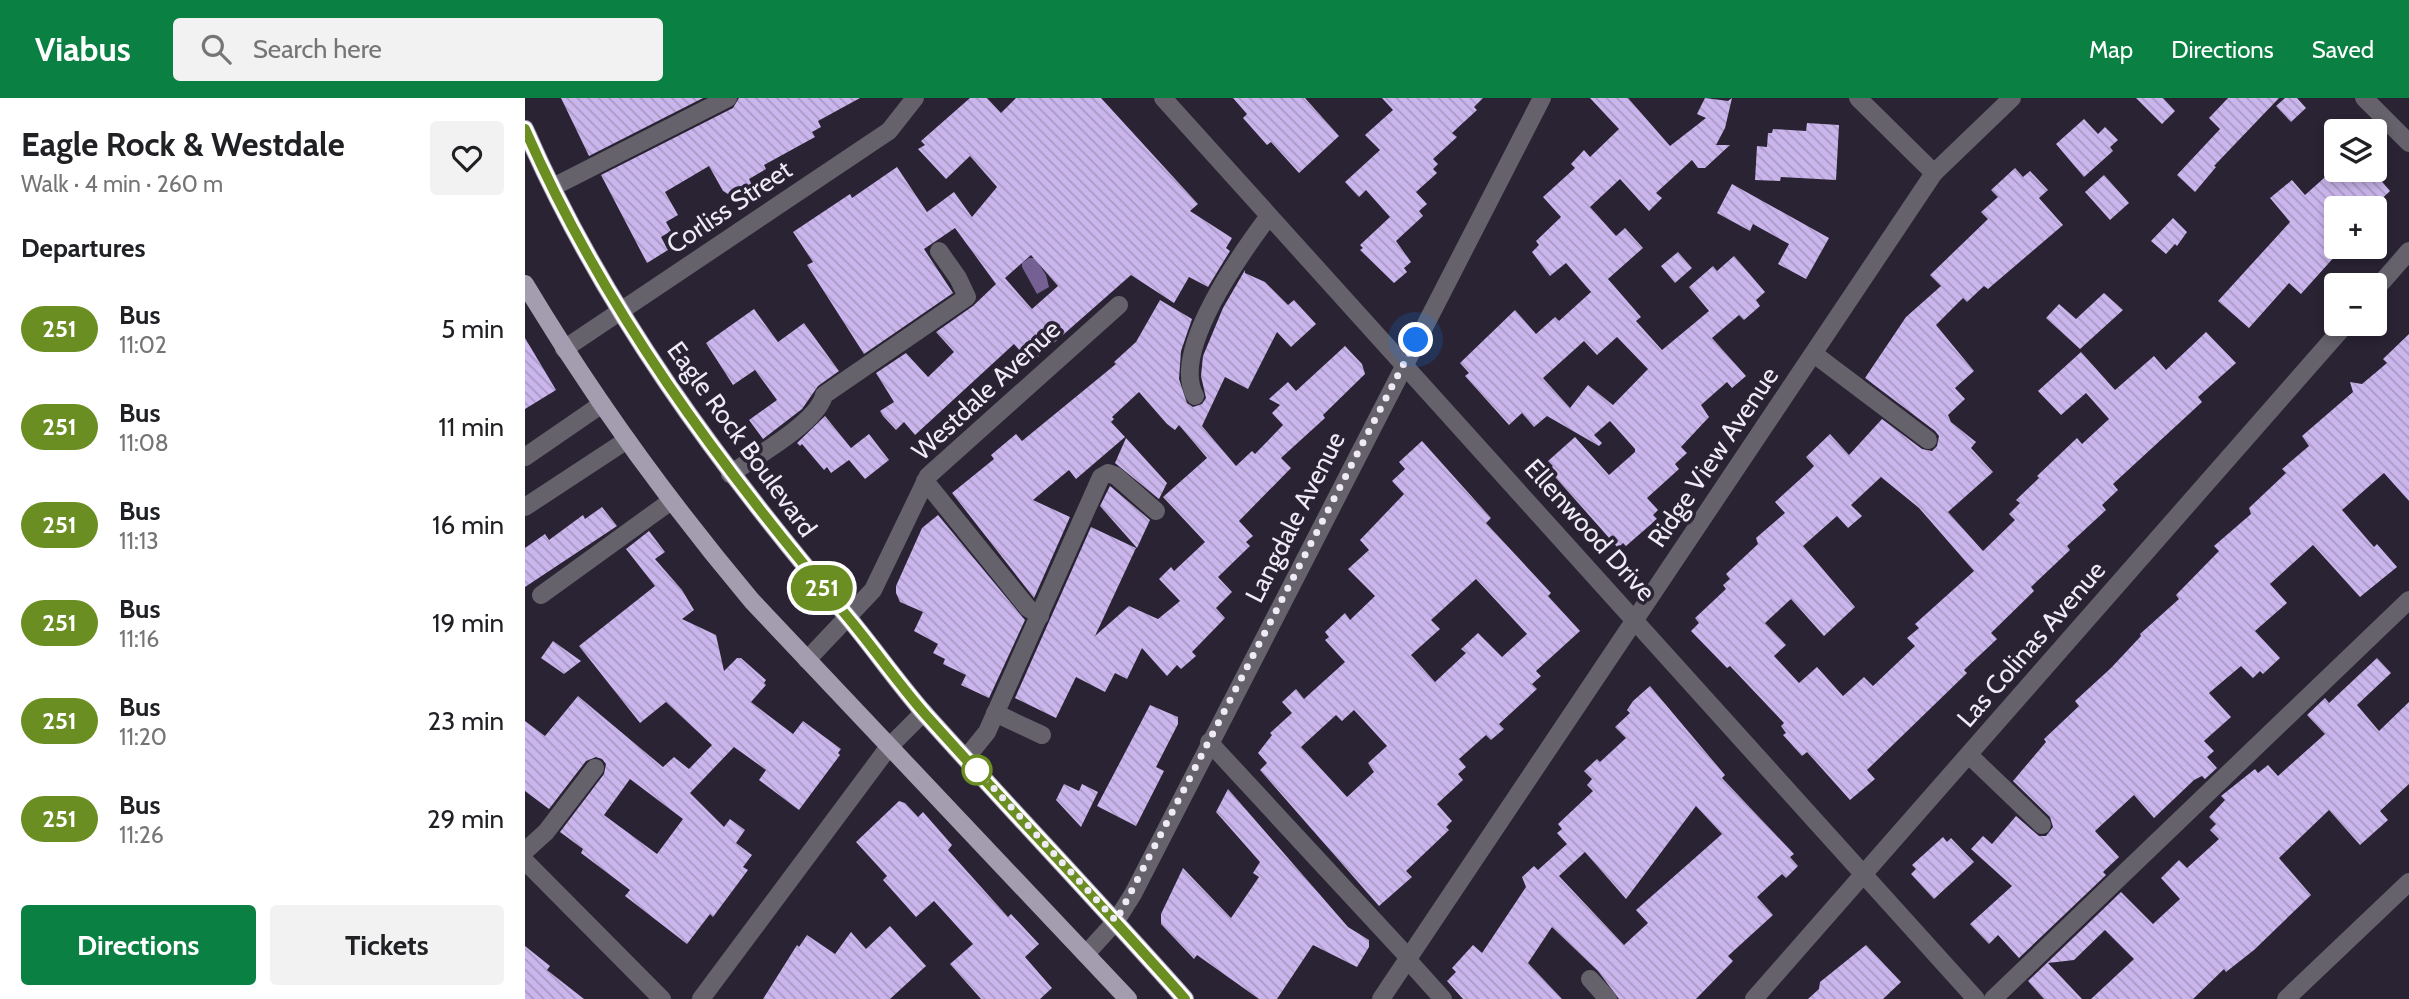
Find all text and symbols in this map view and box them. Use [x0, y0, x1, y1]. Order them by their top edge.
search box [173, 18, 663, 81]
text: Viabus [35, 29, 131, 69]
icon: search [197, 30, 235, 68]
text: Search here [253, 33, 382, 65]
text: Map [2089, 35, 2133, 64]
text: Directions [2171, 35, 2274, 64]
text: Saved [2312, 35, 2374, 64]
map controls [2324, 119, 2387, 336]
button: layers [2324, 119, 2387, 182]
button: heart [430, 121, 504, 195]
text: Eagle Rock & Westdale [21, 124, 345, 164]
street label: Corliss Street [660, 153, 798, 261]
text: Walk · 4 min · 260 m [21, 170, 223, 198]
button: + [2324, 196, 2387, 259]
text: Departures [21, 232, 145, 264]
button: − [2324, 273, 2387, 336]
text: Bus [119, 299, 160, 331]
text: 5 min [441, 313, 504, 345]
street label: Westdale Avenue [905, 313, 1067, 467]
text: 251 [42, 314, 77, 343]
your location [1398, 322, 1433, 357]
text: 11:02 [119, 331, 167, 359]
street label: Eagle Rock Boulevard [660, 335, 824, 543]
street label: Ridge View Avenue [1641, 361, 1785, 553]
text: Bus [119, 397, 160, 429]
text: 11 min [438, 411, 504, 443]
text: 251 [42, 412, 77, 441]
street label: Langdale Avenue [1238, 426, 1352, 608]
text: 11:08 [119, 429, 169, 457]
street label: Ellenwood Drive [1518, 452, 1662, 608]
text: Bus [119, 495, 160, 527]
text: 16 min [432, 509, 504, 541]
text: 251 [42, 510, 77, 539]
text: 11:13 [119, 527, 159, 555]
street label: Las Colinas Avenue [1950, 554, 2112, 734]
line badge: 251 [782, 565, 862, 611]
text: 251 [805, 573, 839, 602]
text: Bus [119, 593, 160, 625]
text: 19 min [432, 607, 504, 639]
text: 251 [42, 608, 77, 637]
text: 11:16 [119, 625, 159, 653]
text: Bus [119, 691, 160, 723]
text: 23 min [428, 705, 504, 737]
text: 251 [42, 706, 77, 735]
text: 11:20 [119, 723, 167, 751]
unlabelled marker [962, 755, 992, 785]
text: Bus [119, 789, 160, 821]
text: 29 min [427, 803, 504, 835]
text: 251 [42, 804, 77, 833]
text: 11:26 [119, 821, 164, 849]
button: Directions [21, 905, 256, 985]
button: Tickets [270, 905, 504, 985]

